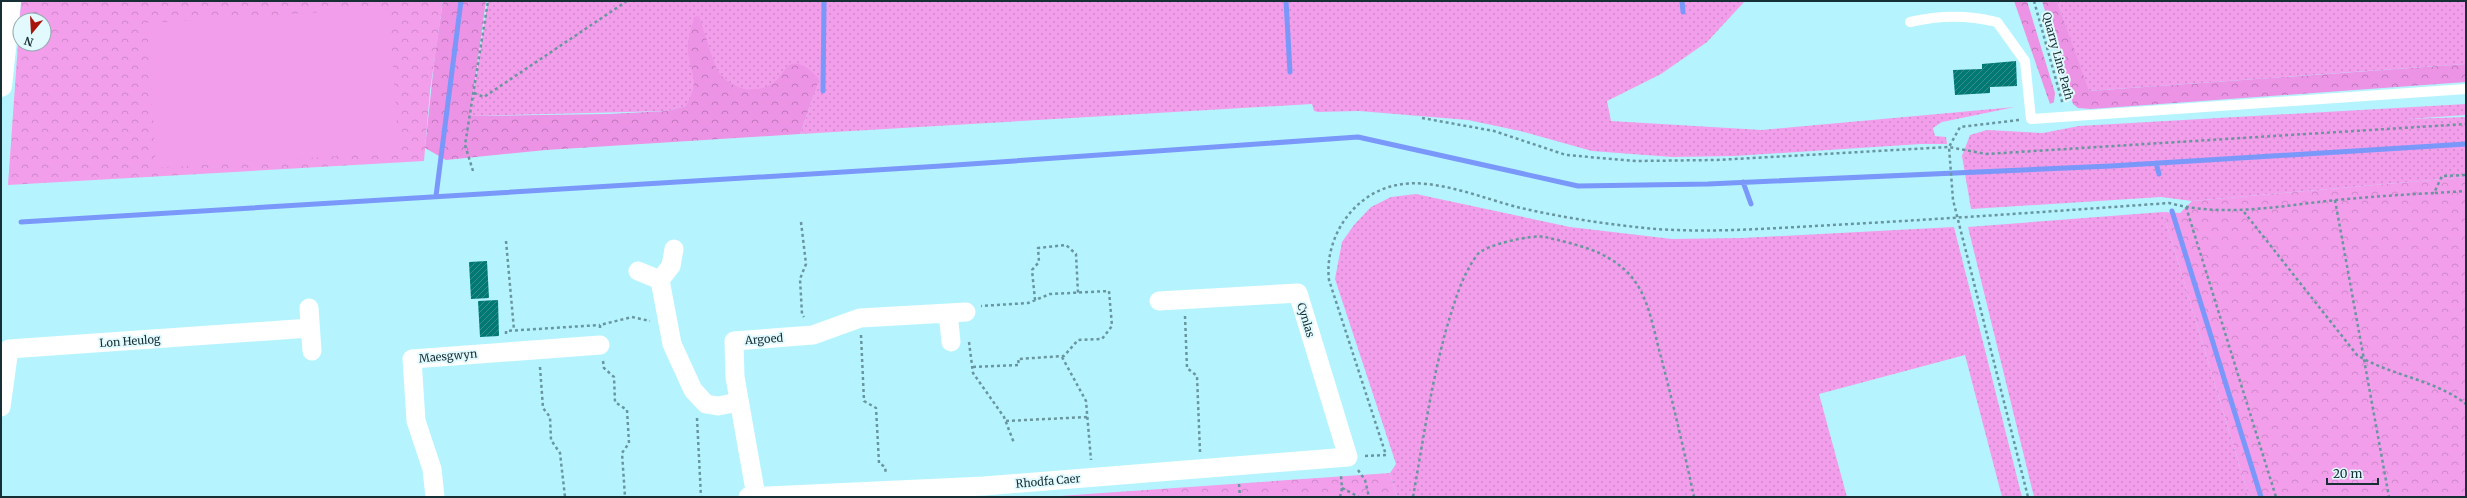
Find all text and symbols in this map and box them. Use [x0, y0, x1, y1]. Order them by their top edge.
street label: Quarry Line Path [2040, 11, 2077, 102]
north arrow [12, 12, 52, 52]
text: N [22, 33, 35, 50]
street label: Cynlas [1294, 301, 1318, 339]
street label: Argoed [743, 331, 784, 347]
street label: Lon Heulog [99, 332, 161, 350]
street label: Maesgwyn [418, 346, 478, 366]
scale bar [2327, 460, 2378, 486]
text: 20 m [2333, 466, 2362, 481]
street label: Rhodfa Caer [1015, 471, 1081, 491]

